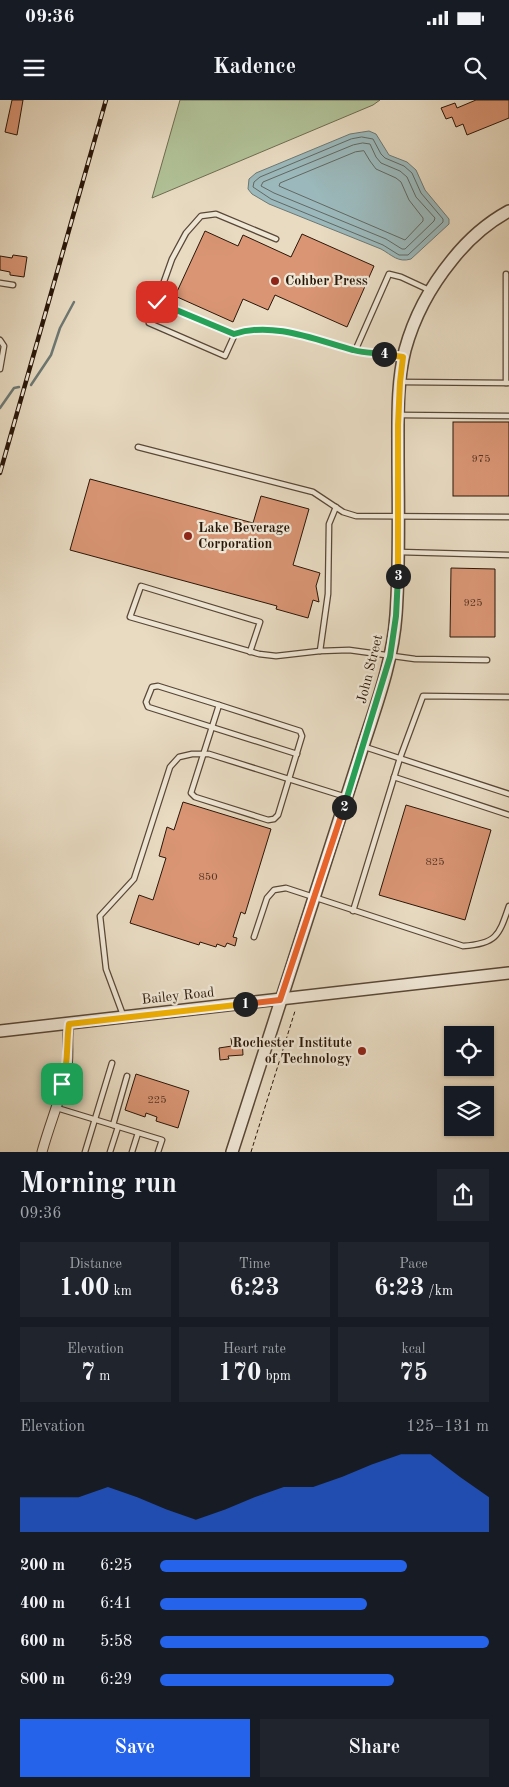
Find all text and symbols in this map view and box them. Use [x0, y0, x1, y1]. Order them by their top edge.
text: 09:36 [25, 8, 74, 27]
icon: menu [20, 54, 48, 82]
icon: search [461, 54, 489, 82]
text: Kadence [213, 56, 296, 78]
place label: Cohber Press [285, 274, 368, 288]
marker: Cohber Press [269, 275, 281, 287]
pin [136, 281, 178, 323]
icon: check [143, 288, 171, 316]
pin: 4 [372, 342, 396, 366]
text: 4 [380, 347, 389, 361]
house number: 975 [471, 454, 491, 465]
place label: Lake Beverage Corporation [198, 521, 290, 551]
marker: Lake Beverage Corporation [182, 530, 194, 542]
pin: 3 [386, 564, 410, 588]
text: 3 [394, 569, 403, 583]
house number: 925 [463, 598, 483, 609]
street label: John Street [355, 633, 385, 705]
pin: 2 [332, 794, 356, 820]
text: 2 [340, 800, 349, 814]
house number: 825 [425, 857, 445, 868]
house number: 850 [198, 872, 218, 883]
street label: Bailey Road [141, 985, 215, 1007]
pin: 1 [232, 992, 258, 1016]
text: 1 [241, 997, 250, 1011]
map controls [444, 1026, 494, 1136]
button: locate [444, 1026, 494, 1076]
place label: Rochester Institute of Technology [232, 1036, 352, 1066]
marker: Rochester Institute of Technology [356, 1045, 368, 1057]
pin [41, 1063, 83, 1105]
icon: arrive [48, 1070, 76, 1098]
button: layers [444, 1086, 494, 1136]
house number: 225 [147, 1095, 167, 1106]
button: share [437, 1169, 489, 1221]
text: Morning run [20, 1171, 177, 1199]
text: 09:36 [20, 1206, 62, 1222]
text: Distance [69, 1257, 122, 1271]
text: Time [239, 1257, 270, 1271]
text: Pace [399, 1257, 428, 1271]
text: 1.00 [59, 1276, 110, 1301]
text: 6:23 [229, 1276, 280, 1301]
text: 6:23 [374, 1276, 424, 1301]
text: km [110, 1284, 132, 1298]
text: /km [424, 1284, 453, 1298]
text: Elevation [67, 1342, 124, 1356]
text: Heart rate [223, 1342, 286, 1356]
text: kcal [401, 1342, 426, 1356]
text: 7 [81, 1361, 95, 1386]
text: 170 [218, 1361, 262, 1386]
text: 75 [399, 1361, 428, 1386]
text: m [95, 1369, 110, 1383]
text: bpm [262, 1369, 291, 1383]
text: Elevation [20, 1419, 85, 1435]
text: 125–131 m [406, 1419, 489, 1435]
text: 200 m [20, 1558, 65, 1574]
text: 6:25 [100, 1558, 132, 1574]
text: 400 m [20, 1596, 65, 1612]
text: 6:41 [100, 1596, 132, 1612]
text: 600 m [20, 1634, 65, 1650]
text: 5:58 [100, 1634, 132, 1650]
text: 800 m [20, 1672, 65, 1688]
text: 6:29 [100, 1672, 132, 1688]
button: Save [20, 1719, 250, 1777]
button: Share [260, 1719, 489, 1777]

